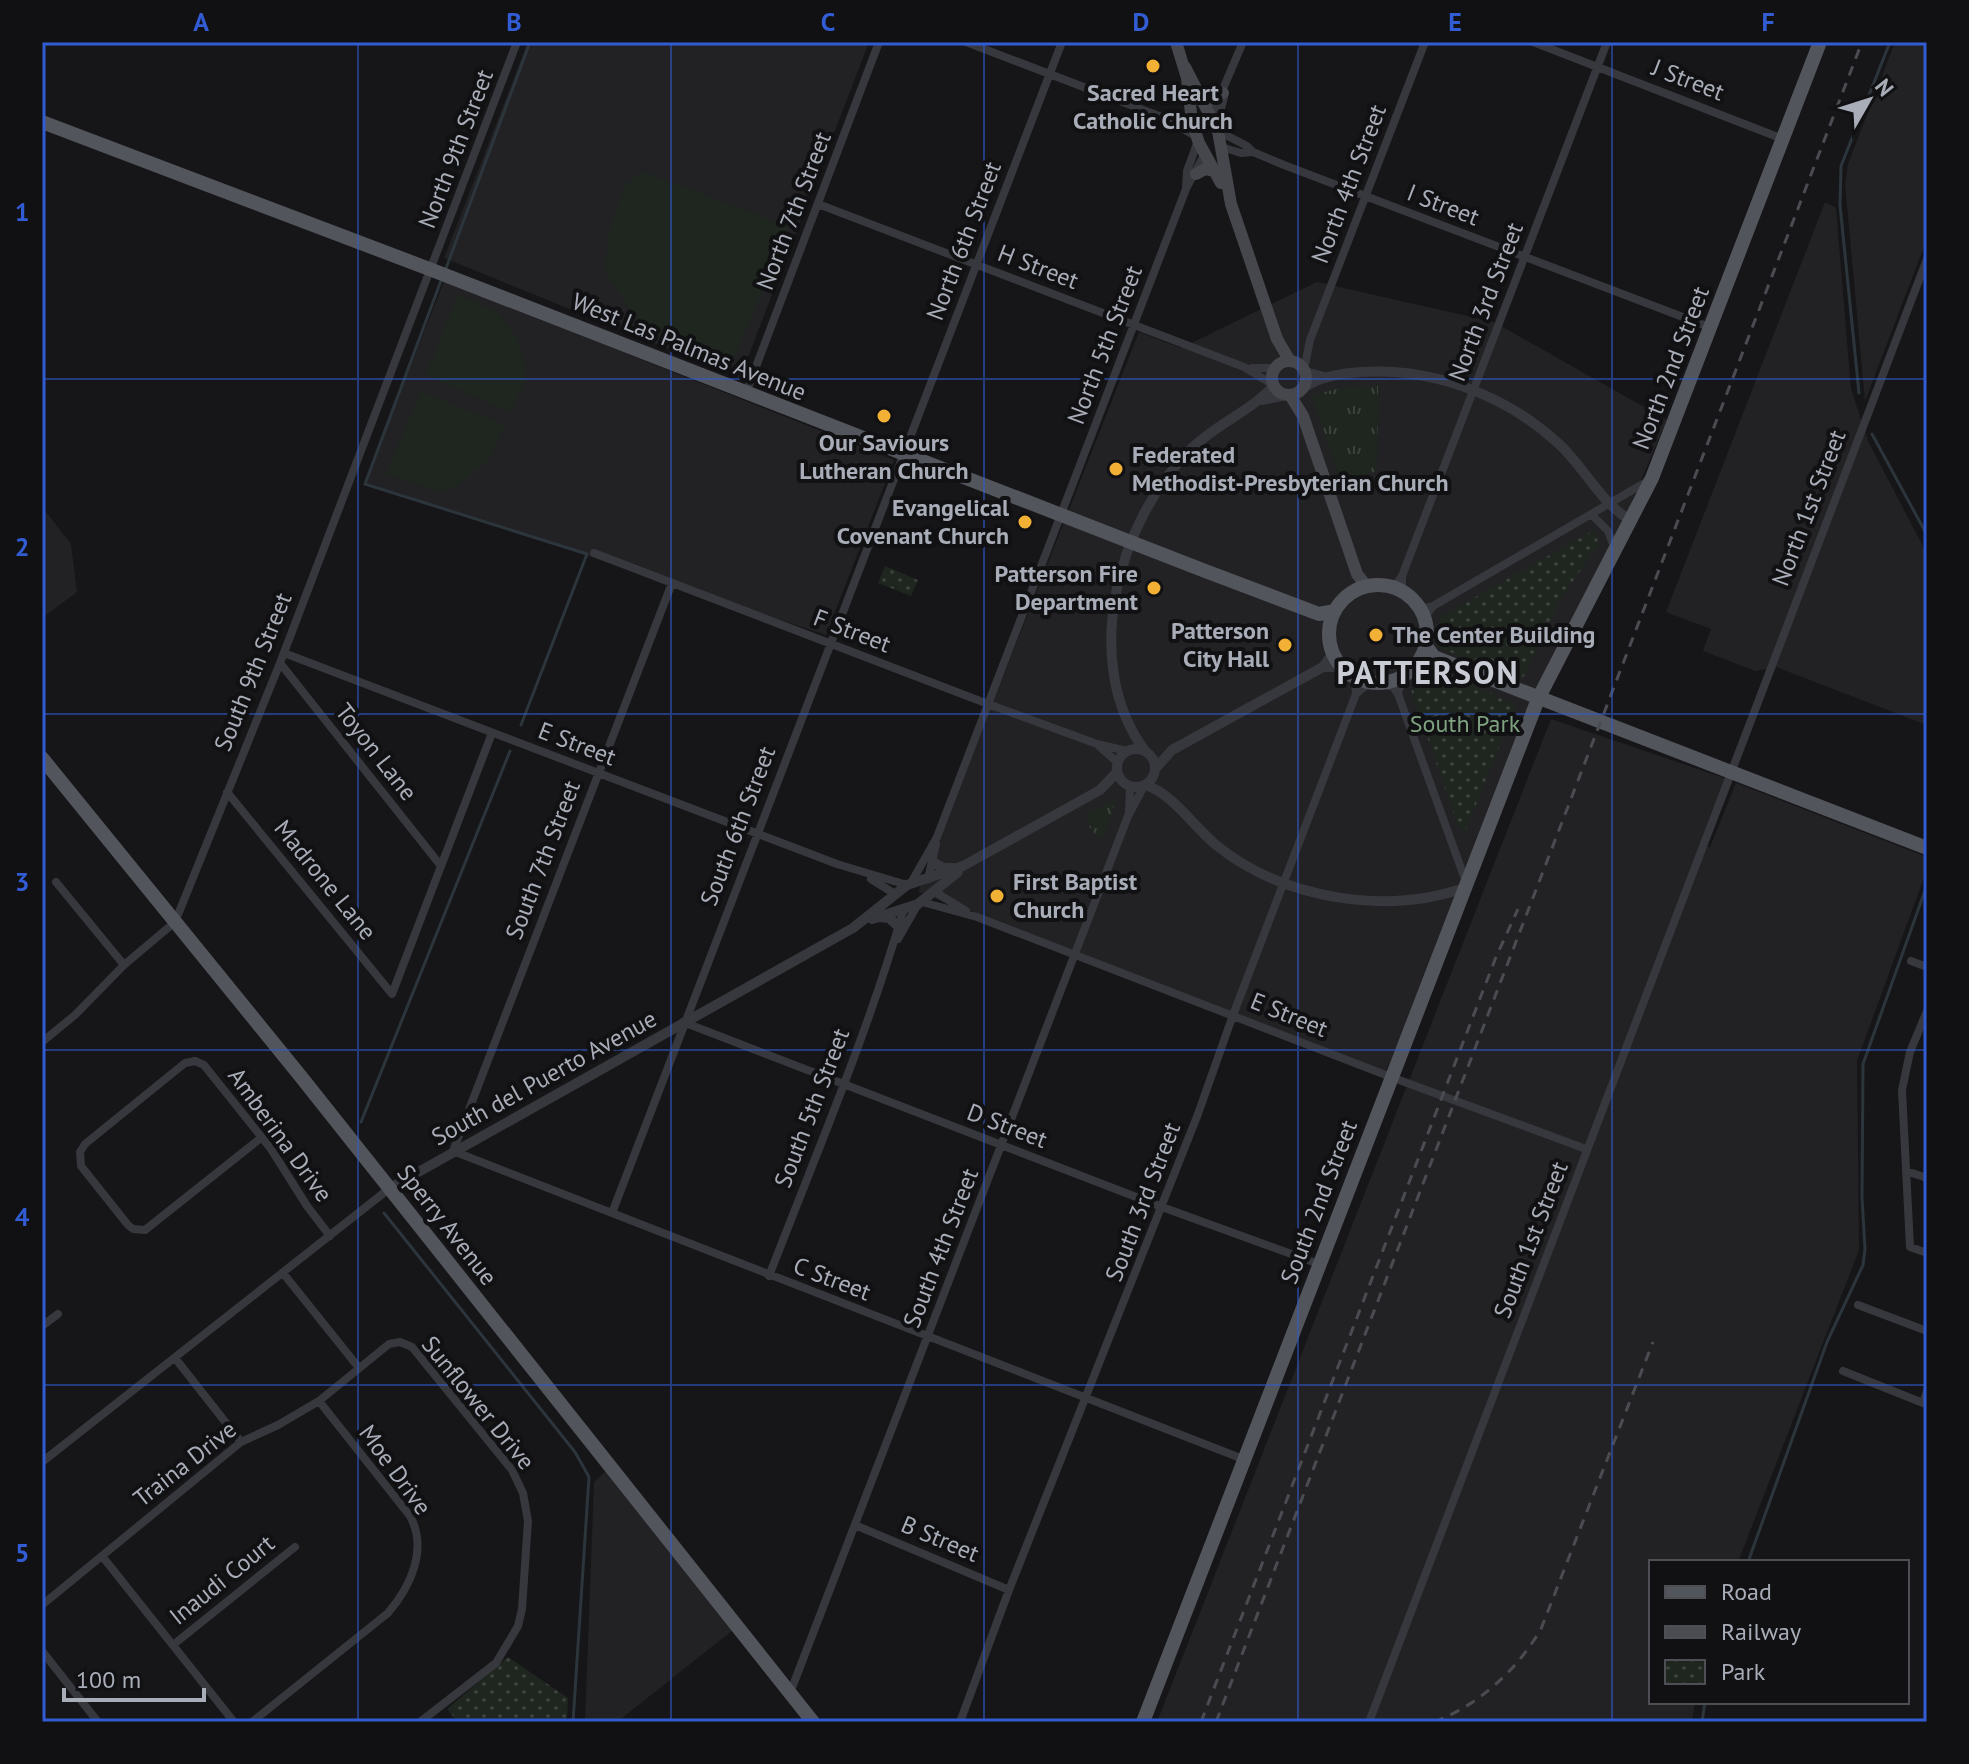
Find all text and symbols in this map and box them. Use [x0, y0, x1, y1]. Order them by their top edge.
text: A [193, 5, 209, 38]
text: B [506, 5, 522, 38]
text: C [821, 5, 835, 38]
text: D [1133, 5, 1149, 38]
text: E [1448, 5, 1462, 38]
text: F [1761, 5, 1775, 38]
street label: J Street [1647, 51, 1729, 107]
marker: Sacred Heart Catholic Church [1144, 57, 1162, 75]
north arrow [1829, 60, 1909, 140]
street label: North 9th Street [411, 65, 500, 233]
text: N [1869, 73, 1900, 102]
place label: Sacred Heart Catholic Church [1073, 77, 1233, 136]
street label: North 4th Street [1304, 100, 1393, 268]
street label: North 7th Street [749, 127, 838, 294]
street label: North 6th Street [919, 157, 1008, 325]
street label: I Street [1403, 177, 1484, 232]
text: 1 [15, 195, 29, 228]
street label: North 3rd Street [1441, 218, 1530, 386]
street label: H Street [993, 237, 1083, 296]
street label: North 5th Street [1060, 261, 1149, 429]
street label: North 2nd Street [1625, 282, 1716, 454]
street label: West Las Palmas Avenue [568, 285, 811, 408]
marker: Our Saviours Lutheran Church [875, 407, 893, 425]
street label: North 1st Street [1765, 425, 1852, 590]
place label: Our Saviours Lutheran Church [799, 427, 969, 486]
place label: Federated Methodist-Presbyterian Church [1132, 439, 1449, 498]
marker: Federated Methodist-Presbyterian Church [1107, 460, 1125, 478]
place label: Evangelical Covenant Church [837, 492, 1010, 551]
marker: Evangelical Covenant Church [1016, 513, 1034, 531]
text: 2 [15, 530, 29, 563]
place label: Patterson Fire Department [995, 558, 1139, 617]
marker: Patterson Fire Department [1145, 579, 1163, 597]
street label: South 9th Street [207, 588, 298, 756]
street label: F Street [809, 602, 895, 659]
place label: Patterson City Hall [1171, 615, 1270, 674]
place label: The Center Building [1392, 619, 1595, 650]
marker: The Center Building [1367, 626, 1385, 644]
marker: Patterson City Hall [1276, 636, 1294, 654]
district label: PATTERSON [1336, 651, 1520, 693]
street label: Toyon Lane [329, 697, 424, 807]
park label: South Park [1410, 708, 1521, 739]
street label: E Street [534, 715, 620, 772]
street label: South 6th Street [693, 742, 782, 910]
street label: South 7th Street [498, 776, 587, 944]
street label: Madrone Lane [267, 813, 383, 946]
text: 3 [15, 865, 29, 898]
place label: First Baptist Church [1013, 866, 1138, 925]
marker: First Baptist Church [988, 887, 1006, 905]
street label: E Street [1246, 985, 1332, 1044]
street label: South del Puerto Avenue [426, 1003, 662, 1152]
street label: South 5th Street [767, 1024, 856, 1192]
street label: Amberina Drive [221, 1061, 340, 1208]
street label: D Street [963, 1096, 1052, 1155]
street label: South 2nd Street [1273, 1115, 1364, 1288]
street label: South 3rd Street [1098, 1118, 1187, 1286]
street label: South 1st Street [1486, 1157, 1575, 1323]
street label: Sperry Avenue [390, 1158, 504, 1291]
street label: South 4th Street [896, 1164, 985, 1332]
text: 4 [15, 1200, 30, 1233]
street label: C Street [789, 1250, 875, 1307]
street label: Sunflower Drive [415, 1329, 542, 1476]
street label: Traina Drive [127, 1414, 243, 1514]
street label: Moe Drive [352, 1418, 439, 1521]
street label: B Street [897, 1508, 984, 1569]
street label: Inaudi Court [163, 1528, 281, 1631]
text: 5 [15, 1536, 29, 1569]
legend [1649, 1560, 1909, 1704]
text: Road [1721, 1576, 1772, 1607]
text: Railway [1721, 1616, 1801, 1647]
scale bar [64, 1652, 204, 1702]
text: Park [1721, 1656, 1766, 1687]
text: 100 m [76, 1664, 141, 1695]

